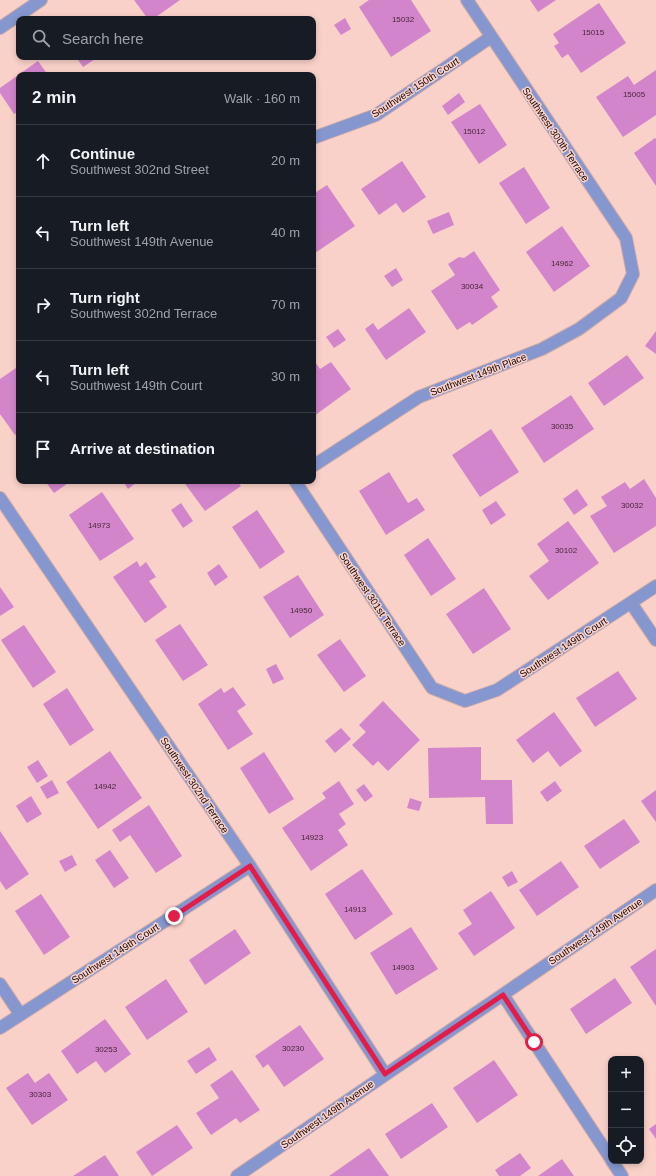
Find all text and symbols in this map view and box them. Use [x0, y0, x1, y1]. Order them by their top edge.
house number: 15032 [392, 15, 415, 24]
search box [16, 16, 316, 60]
icon: search [30, 27, 52, 49]
house number: 15015 [582, 28, 605, 37]
text: Search here [62, 30, 144, 47]
street label: Southwest 150th Court [370, 55, 461, 120]
street label: Southwest 300th Terrace [520, 85, 591, 183]
text: 2 min [32, 88, 76, 107]
house number: 15005 [623, 90, 646, 99]
text: Walk · 160 m [224, 91, 300, 106]
house number: 15012 [463, 127, 486, 136]
text: Continue [70, 145, 135, 162]
icon: ahead [32, 150, 54, 172]
text: 20 m [271, 153, 300, 168]
text: Southwest 302nd Street [70, 162, 209, 177]
text: Turn left [70, 217, 129, 234]
icon: left [32, 222, 54, 244]
text: 40 m [271, 225, 300, 240]
text: Southwest 149th Avenue [70, 234, 214, 249]
house number: 14962 [551, 259, 574, 268]
house number: 30034 [461, 282, 484, 291]
text: Turn right [70, 289, 140, 306]
icon: right [32, 294, 54, 316]
text: 70 m [271, 297, 300, 312]
text: Southwest 302nd Terrace [70, 306, 217, 321]
street label: Southwest 149th Place [428, 351, 528, 398]
text: Turn left [70, 361, 129, 378]
icon: left [32, 366, 54, 388]
text: 30 m [271, 369, 300, 384]
text: Southwest 149th Court [70, 378, 202, 393]
house number: 30035 [551, 422, 574, 431]
icon: arrive [32, 438, 54, 460]
text: Arrive at destination [70, 440, 215, 457]
house number: 30032 [621, 501, 644, 510]
house number: 14973 [88, 521, 111, 530]
house number: 30102 [555, 546, 578, 555]
street label: Southwest 301st Terrace [337, 551, 408, 648]
house number: 14950 [290, 606, 313, 615]
street label: Southwest 149th Court [518, 615, 609, 680]
street label: Southwest 302nd Terrace [158, 735, 231, 836]
house number: 14942 [94, 782, 117, 791]
house number: 14923 [301, 833, 324, 842]
street label: Southwest 149th Avenue [546, 896, 645, 967]
house number: 14913 [344, 905, 367, 914]
route end [165, 907, 183, 925]
street label: Southwest 149th Court [70, 921, 161, 986]
house number: 14903 [392, 963, 415, 972]
route start [525, 1033, 543, 1051]
house number: 30230 [282, 1044, 305, 1053]
house number: 30253 [95, 1045, 118, 1054]
map controls [608, 1056, 644, 1164]
button: + [608, 1056, 644, 1092]
street label: Southwest 149th Avenue [279, 1078, 376, 1151]
house number: 30303 [29, 1090, 52, 1099]
button: − [608, 1092, 644, 1128]
button: locate [608, 1128, 644, 1164]

